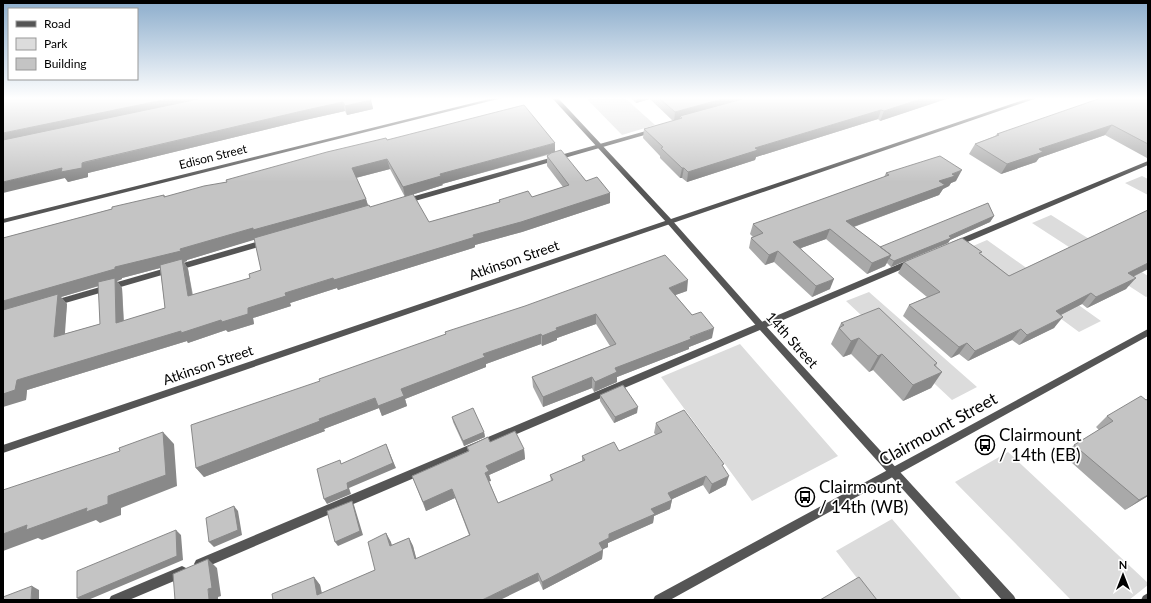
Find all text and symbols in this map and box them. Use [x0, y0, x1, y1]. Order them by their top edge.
legend [8, 8, 138, 80]
text: Road [44, 16, 71, 31]
text: Park [44, 36, 68, 51]
text: Building [44, 56, 87, 71]
street label: Edison Street [177, 141, 249, 172]
street label: Atkinson Street [466, 236, 561, 283]
street label: 14th Street [763, 308, 822, 371]
street label: Atkinson Street [160, 341, 255, 388]
street label: Clairmount Street [875, 387, 1000, 470]
place label: Clairmount / 14th (EB) [999, 424, 1082, 465]
bus stop icon: Clairmount / 14th (EB) [974, 434, 996, 456]
place label: Clairmount / 14th (WB) [819, 476, 908, 517]
bus stop icon: Clairmount / 14th (WB) [794, 486, 816, 508]
north arrow [1103, 555, 1143, 595]
text: N [1119, 558, 1127, 571]

